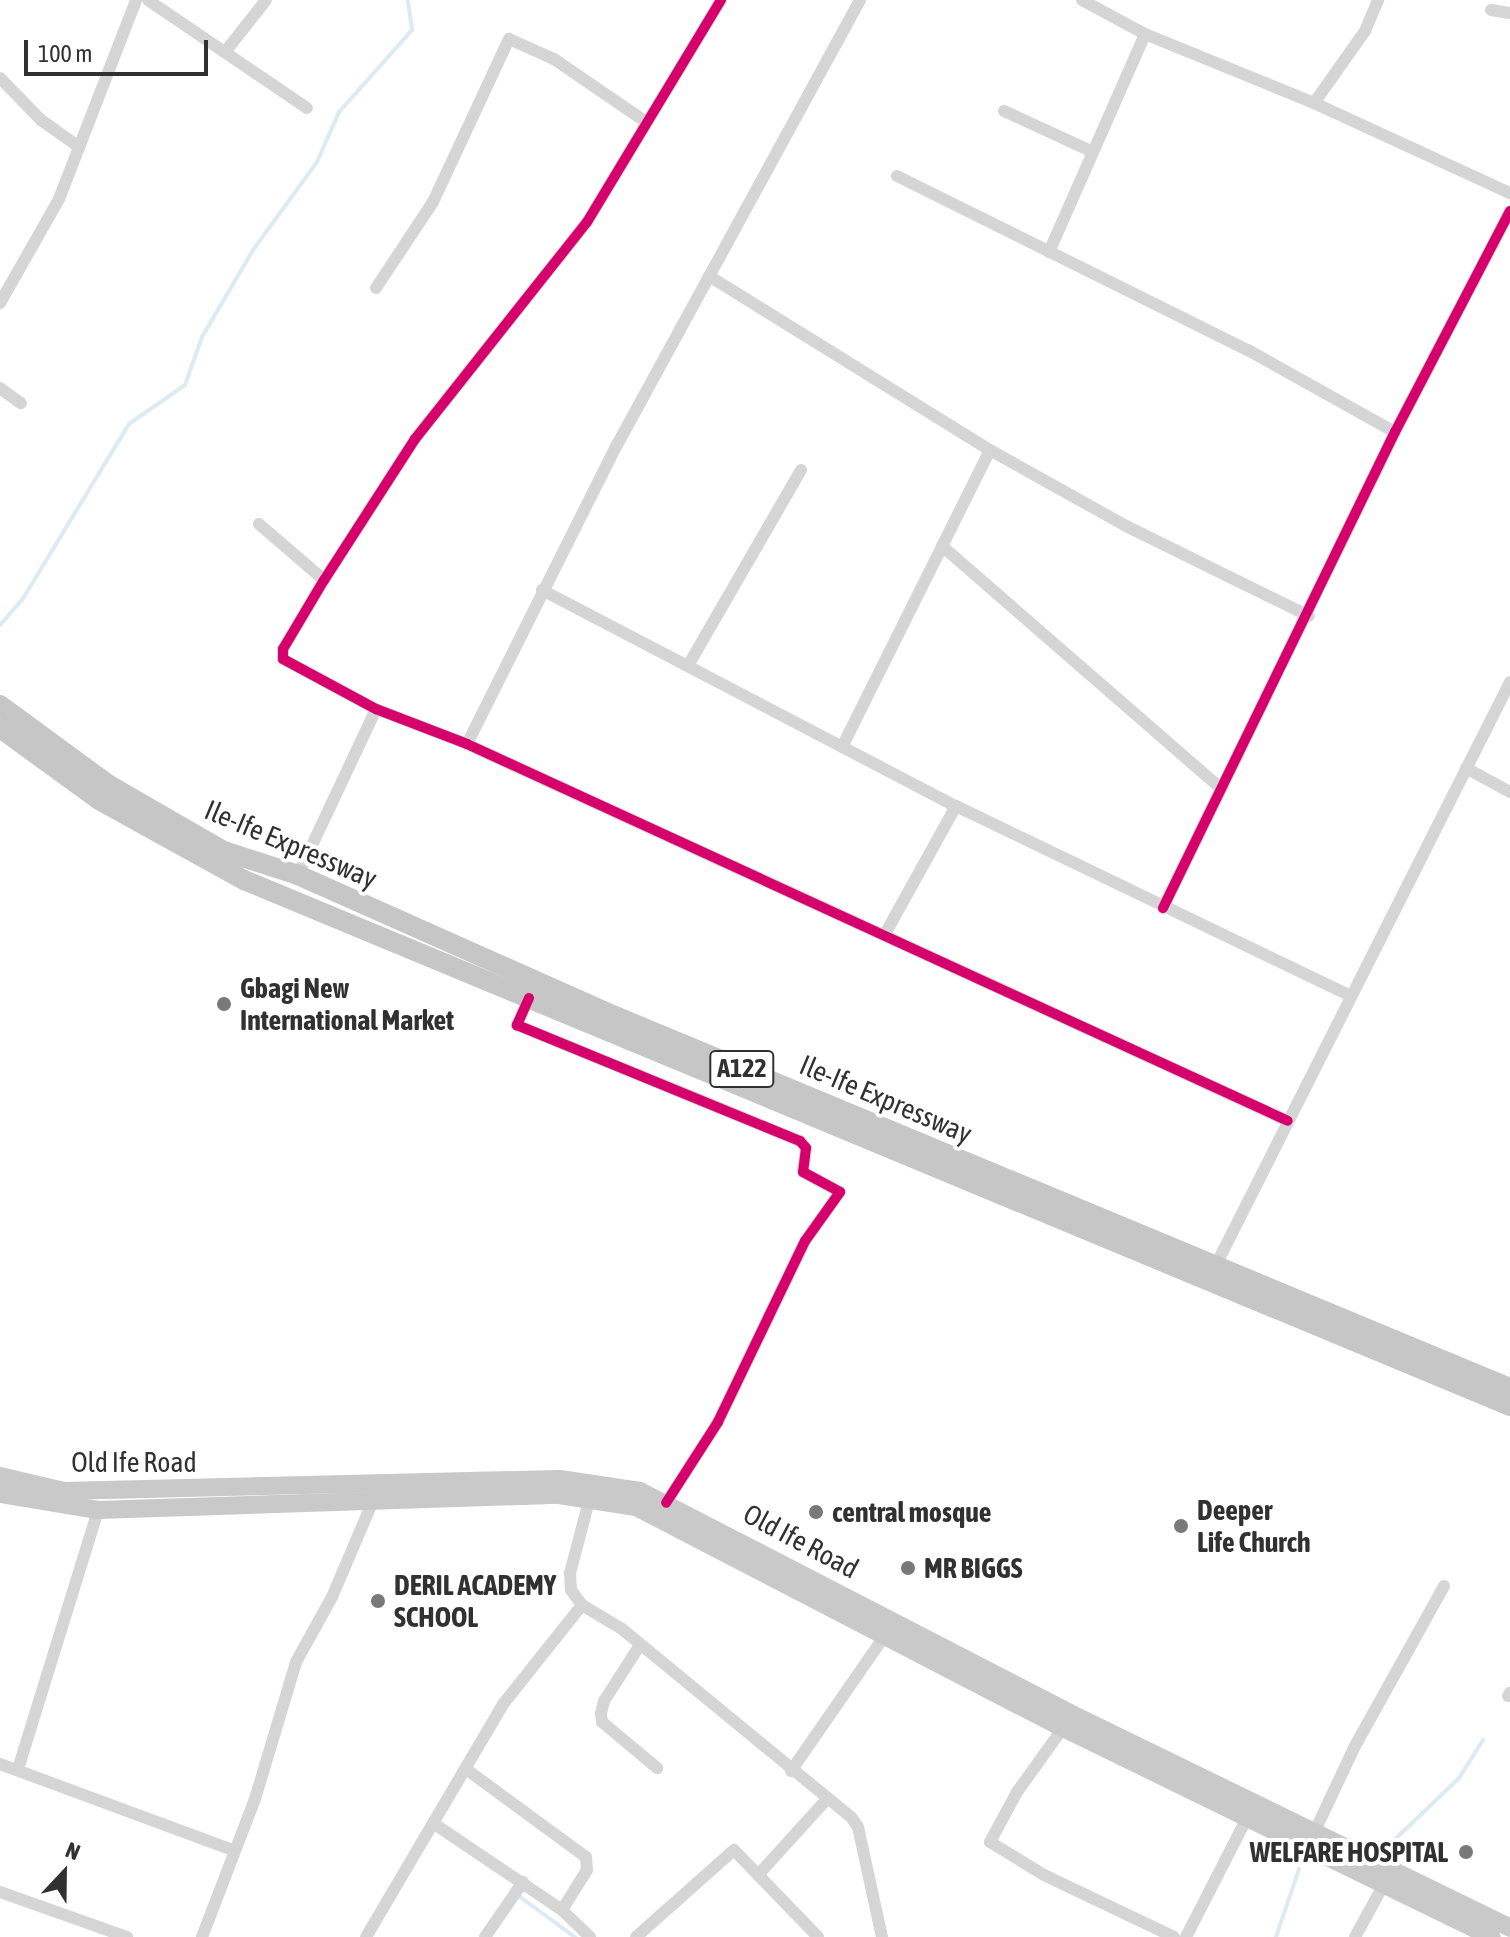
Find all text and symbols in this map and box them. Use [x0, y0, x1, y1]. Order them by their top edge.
scale bar [28, 24, 212, 74]
text: 100 m [38, 40, 92, 67]
street label: Ile-Ife Expressway [200, 793, 382, 895]
place label: Gbagi New International Market [240, 971, 454, 1037]
marker: Gbagi New International Market [215, 995, 233, 1013]
road number: A122 [708, 1047, 776, 1091]
street label: Ile-Ife Expressway [795, 1048, 977, 1150]
street label: Old Ife Road [71, 1445, 197, 1479]
place label: Deeper Life Church [1197, 1493, 1310, 1559]
place label: central mosque [832, 1495, 991, 1529]
street label: Old Ife Road [738, 1497, 864, 1585]
marker: central mosque [807, 1503, 825, 1521]
marker: Deeper Life Church [1172, 1517, 1190, 1535]
place label: MR BIGGS [924, 1551, 1022, 1585]
marker: MR BIGGS [899, 1559, 917, 1577]
place label: DERIL ACADEMY SCHOOL [394, 1568, 556, 1634]
marker: DERIL ACADEMY SCHOOL [369, 1592, 387, 1610]
north arrow [24, 1833, 104, 1913]
place label: WELFARE HOSPITAL [1250, 1835, 1448, 1869]
text: N [62, 1836, 84, 1865]
marker: WELFARE HOSPITAL [1455, 1841, 1477, 1863]

